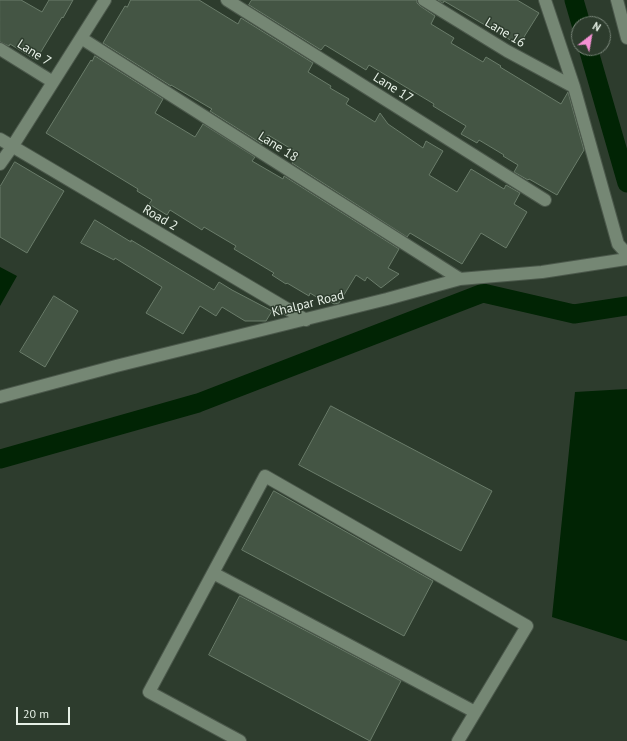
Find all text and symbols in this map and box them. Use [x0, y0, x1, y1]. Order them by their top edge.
street label: Lane 16 [482, 15, 528, 51]
north arrow [571, 16, 611, 56]
text: N [590, 19, 603, 34]
street label: Lane 7 [14, 37, 54, 69]
street label: Lane 17 [370, 70, 416, 106]
street label: Lane 18 [255, 129, 301, 165]
street label: Road 2 [140, 202, 180, 234]
street label: Khalpar Road [270, 287, 346, 321]
scale bar [18, 699, 72, 725]
text: 20 m [23, 706, 49, 721]

